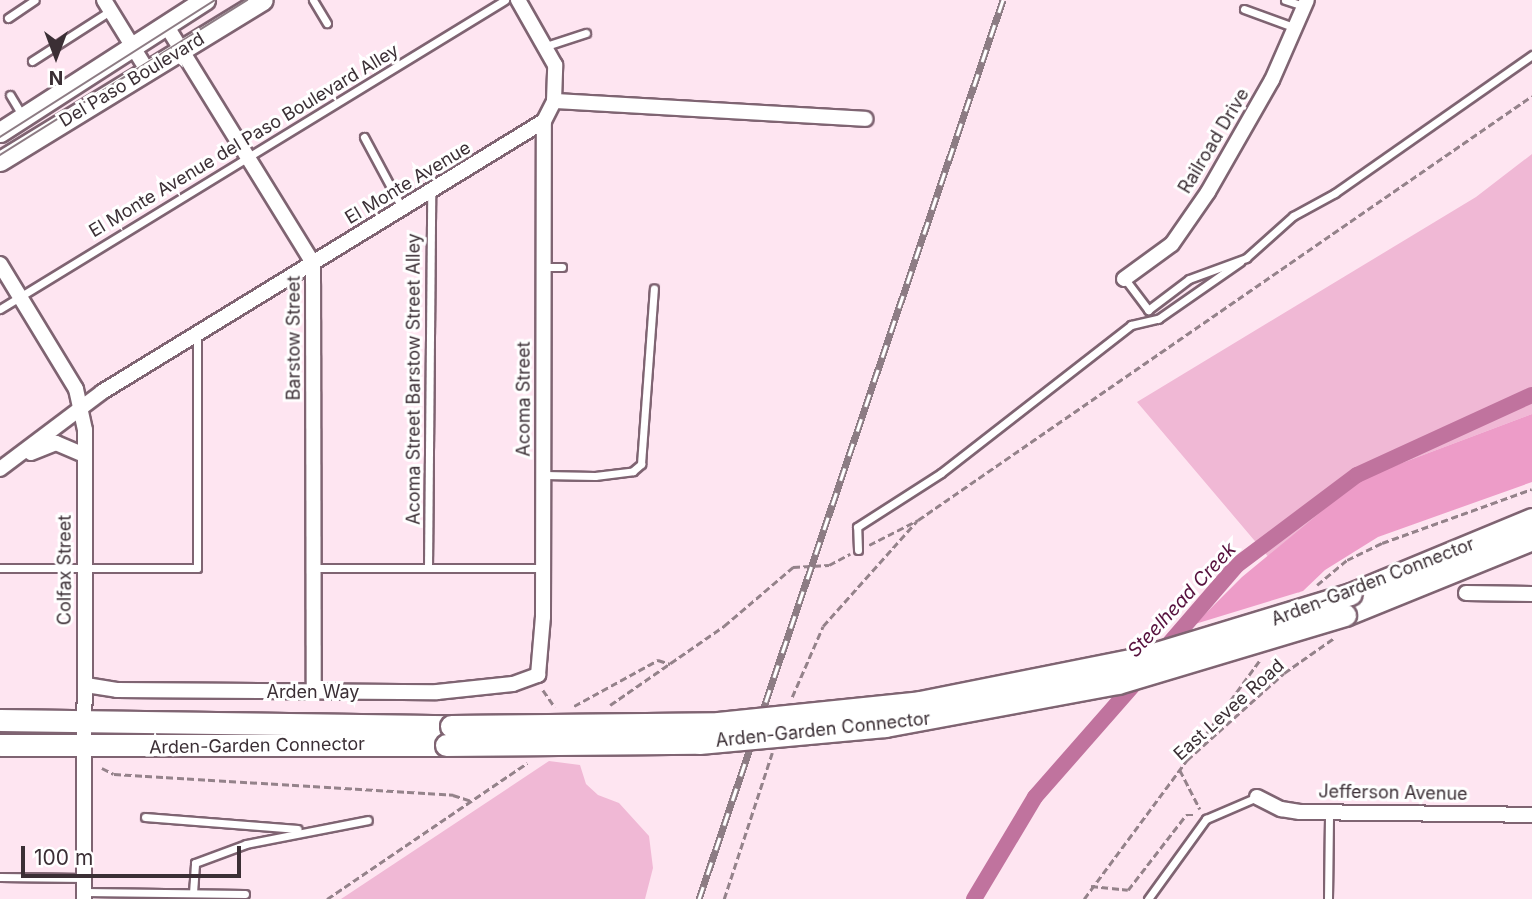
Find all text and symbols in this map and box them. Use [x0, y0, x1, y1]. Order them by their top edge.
north arrow [21, 21, 91, 91]
street label: Del Paso Boulevard [56, 28, 208, 132]
street label: El Monte Avenue del Paso Boulevard Alley [85, 40, 403, 242]
text: N [49, 66, 63, 89]
street label: Railroad Drive [1174, 85, 1254, 197]
street label: El Monte Avenue [341, 137, 475, 229]
street label: Acoma Street Barstow Street Alley [403, 233, 425, 525]
street label: Barstow Street [283, 276, 305, 400]
street label: Acoma Street [513, 341, 535, 457]
street label: Colfax Street [54, 515, 76, 625]
street label: Arden-Garden Connector [1268, 533, 1478, 631]
water label: Steelhead Creek [1123, 538, 1241, 662]
street label: East Levee Road [1169, 655, 1289, 765]
street label: Arden Way [267, 681, 359, 703]
street label: Arden-Garden Connector [715, 708, 931, 752]
street label: Arden-Garden Connector [149, 733, 365, 759]
street label: Jefferson Avenue [1318, 781, 1468, 805]
scale bar [24, 832, 245, 876]
text: 100 m [34, 845, 93, 870]

